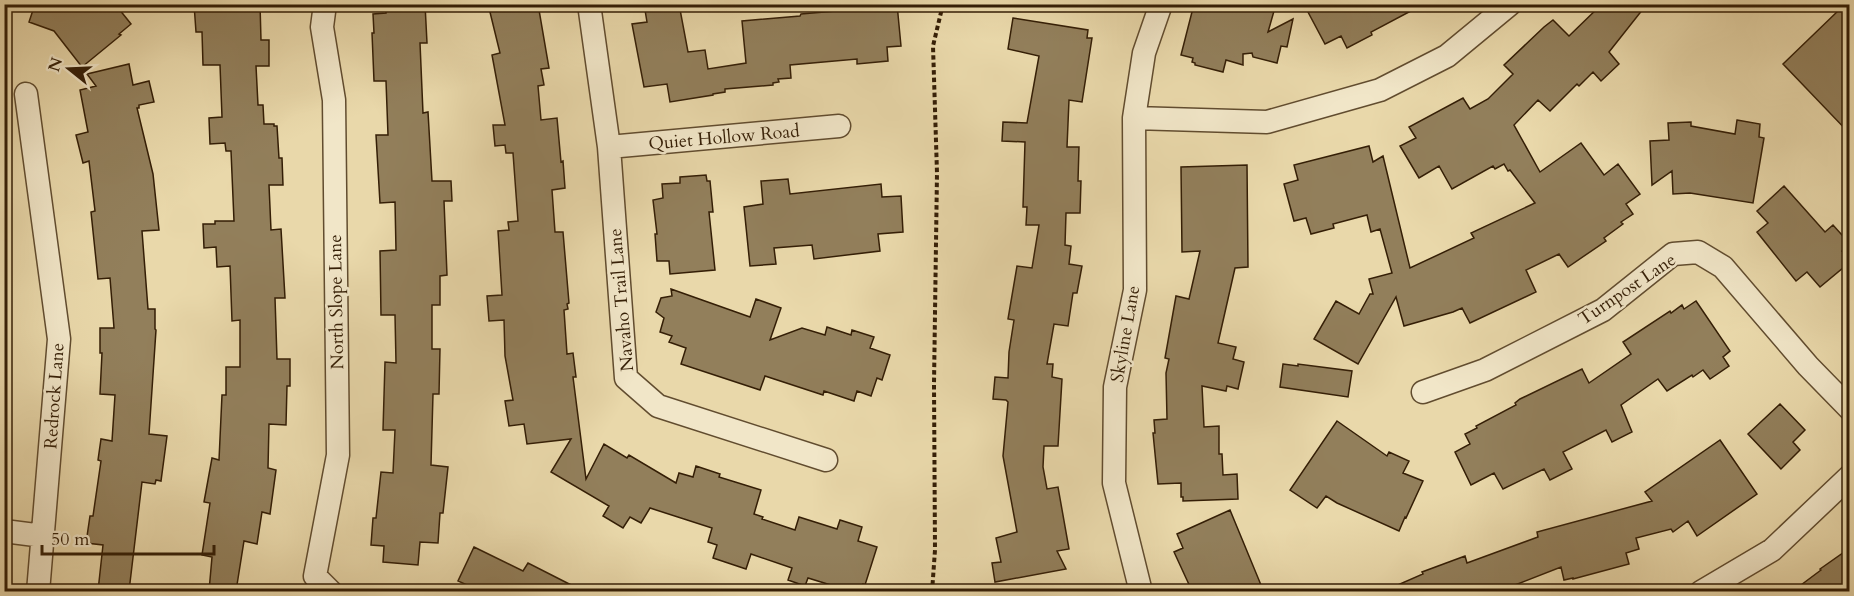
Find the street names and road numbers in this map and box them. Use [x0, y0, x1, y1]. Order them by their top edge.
street label: Quiet Hollow Road [647, 118, 801, 157]
street label: Navaho Trail Lane [603, 227, 640, 373]
street label: North Slope Lane [323, 234, 350, 370]
street label: Turnpost Lane [1574, 248, 1681, 331]
street label: Skyline Lane [1105, 284, 1146, 385]
street label: Redrock Lane [38, 342, 71, 450]

